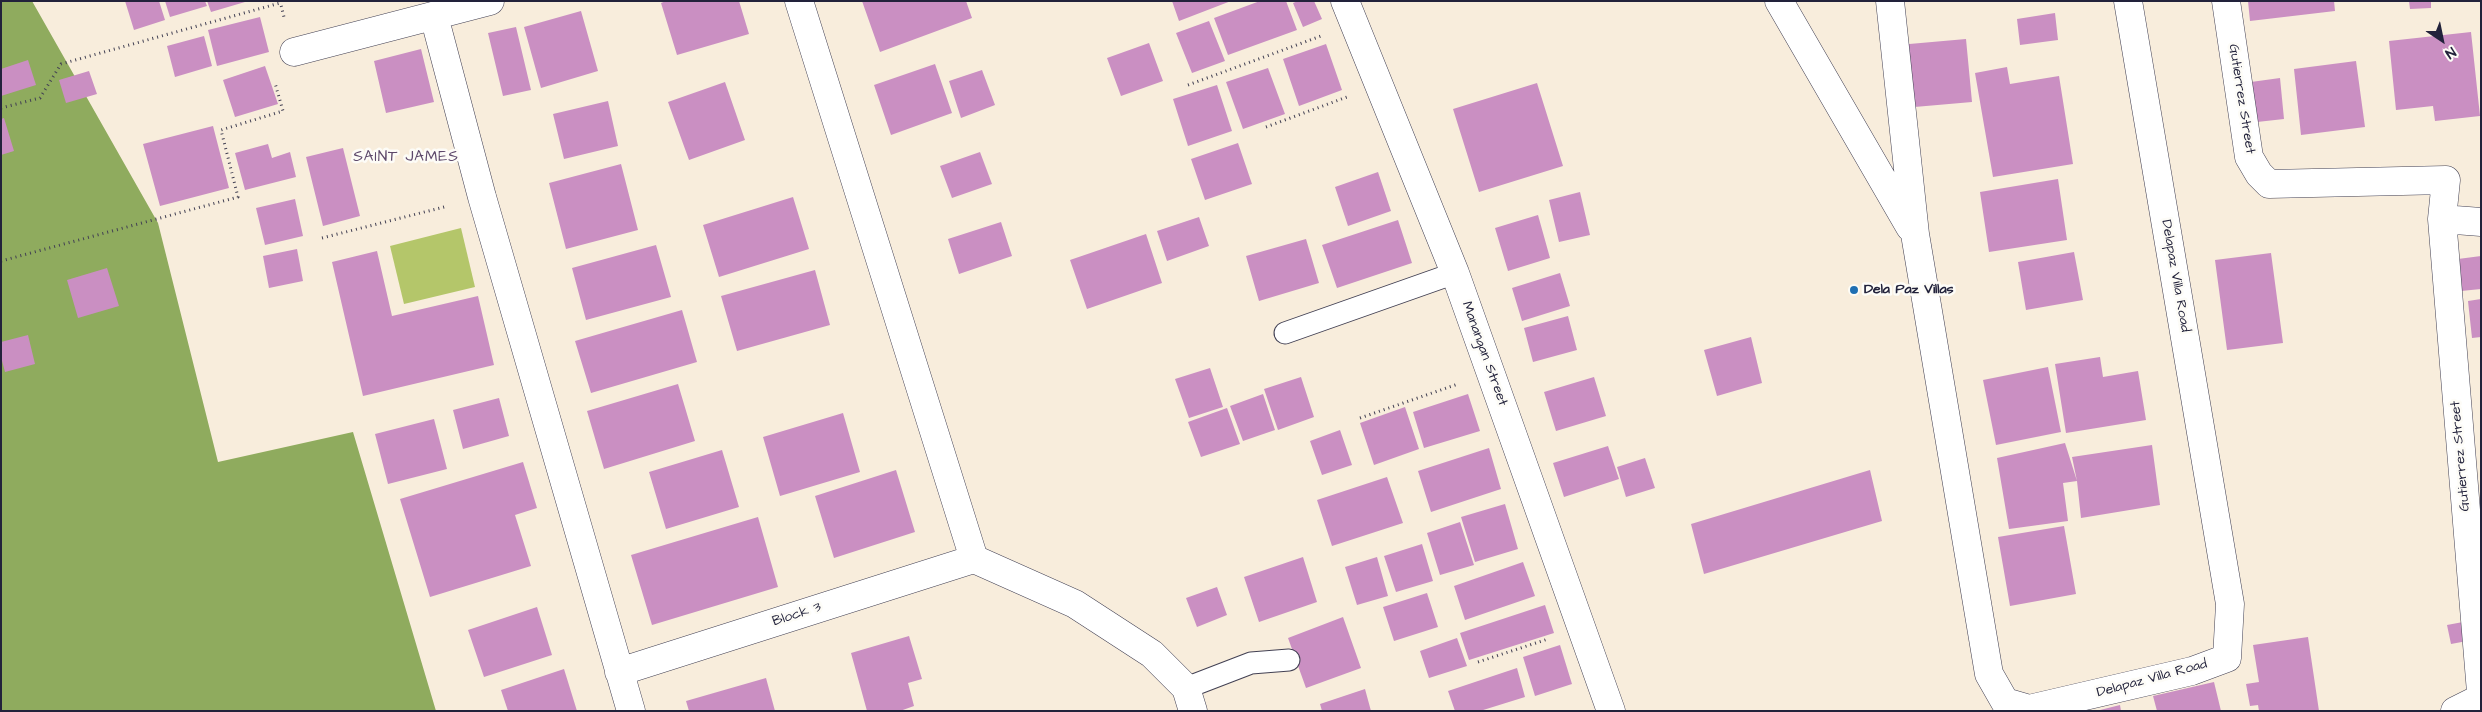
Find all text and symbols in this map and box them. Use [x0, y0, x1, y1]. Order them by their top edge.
north arrow [2417, 15, 2467, 65]
text: N [2441, 42, 2460, 63]
street label: Gutierrez Street [2224, 43, 2258, 155]
district label: SAINT JAMES [352, 149, 460, 167]
street label: Delapaz Villa Road [2157, 219, 2193, 333]
place label: Dela Paz Villas [1864, 282, 1954, 298]
marker: Dela Paz Villas [1848, 284, 1860, 296]
street label: Manangan Street [1457, 299, 1511, 409]
street label: Gutierrez Street [2448, 400, 2474, 512]
street label: Block 3 [771, 599, 823, 631]
street label: Delapaz Villa Road [2095, 656, 2209, 702]

